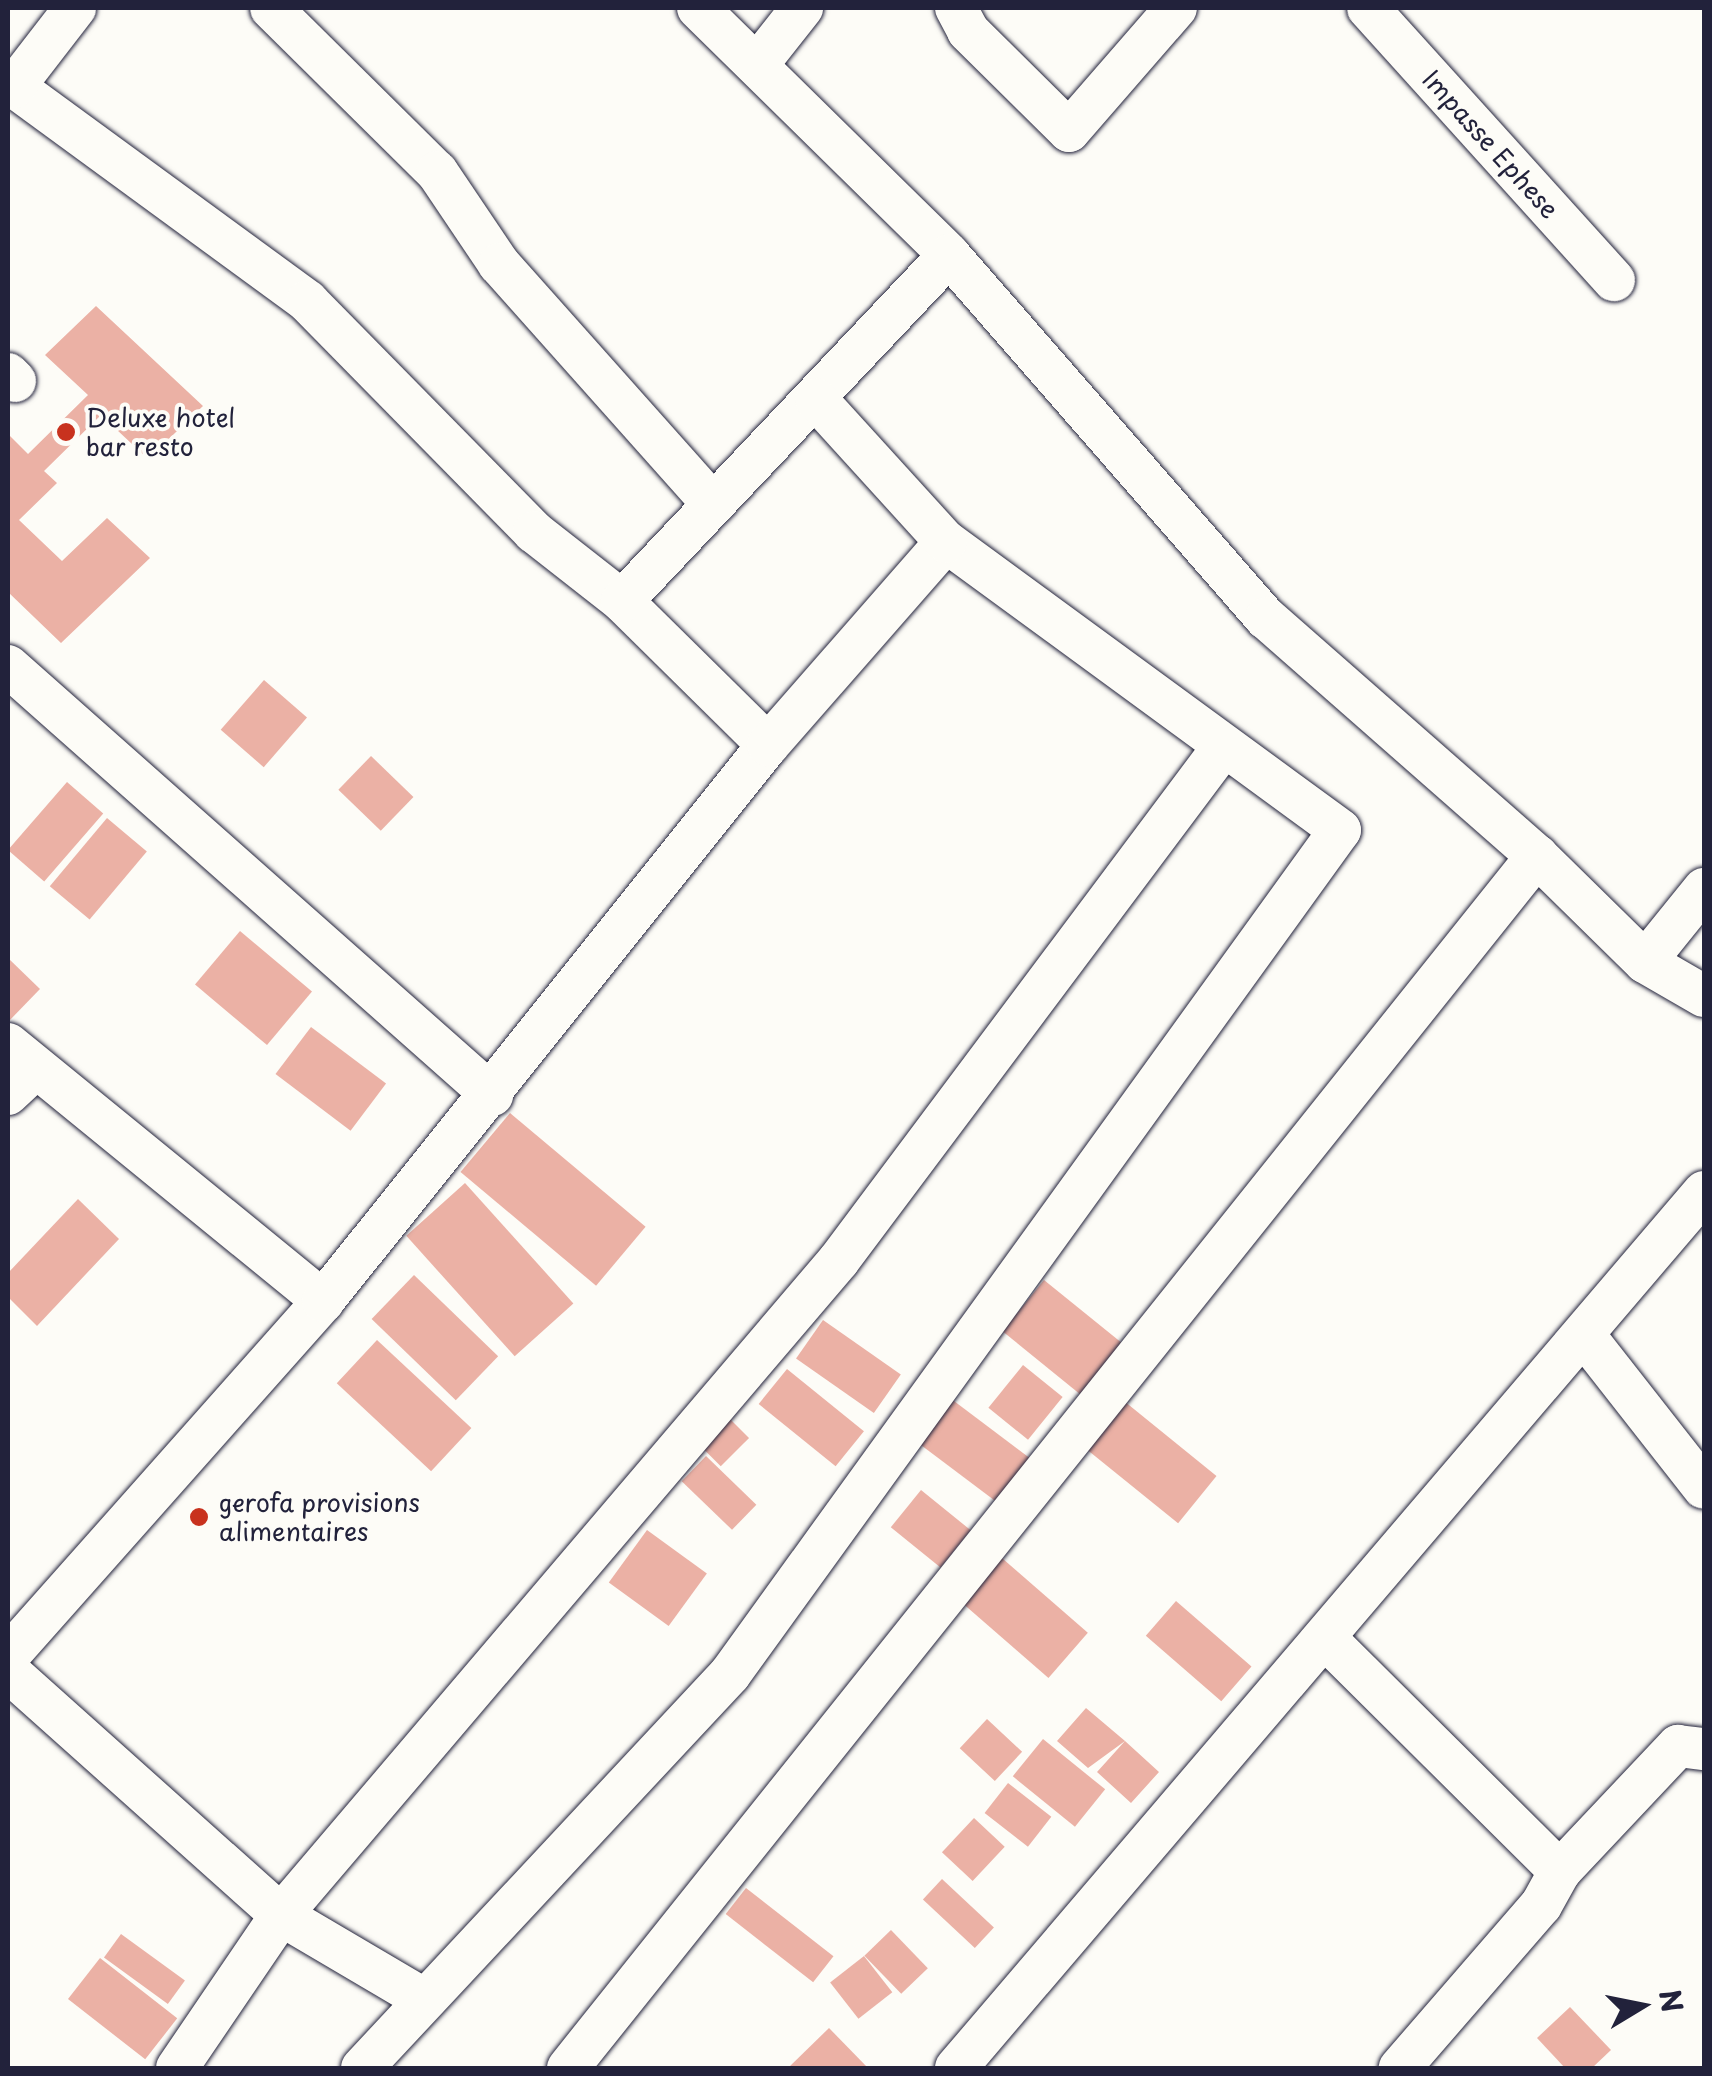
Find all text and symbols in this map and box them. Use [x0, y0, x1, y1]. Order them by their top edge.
street label: Impasse Ephese [1416, 63, 1566, 225]
place label: Deluxe hotel bar resto [86, 403, 235, 462]
marker: Deluxe hotel bar resto [55, 421, 77, 443]
place label: gerofa provisions alimentaires [219, 1488, 421, 1547]
marker: gerofa provisions alimentaires [188, 1506, 210, 1528]
north arrow [1592, 1956, 1692, 2056]
text: N [1649, 1986, 1695, 2015]

